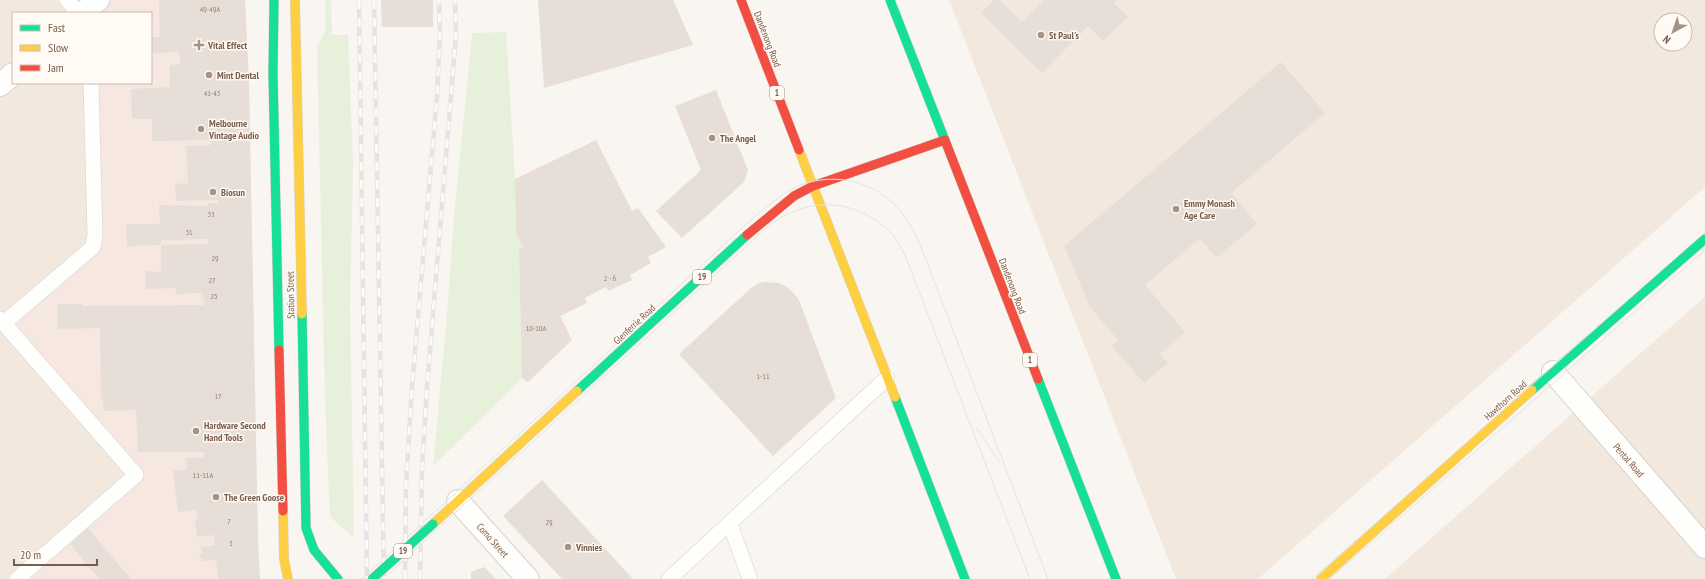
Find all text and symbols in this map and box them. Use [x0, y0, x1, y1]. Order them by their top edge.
house number: 49-49A [200, 4, 220, 14]
street label: Dandenong Road [751, 9, 784, 69]
legend [12, 12, 152, 84]
north arrow [1653, 12, 1693, 52]
text: Fast [48, 20, 66, 35]
place label: St Paul's [1049, 29, 1079, 42]
marker: St Paul's [1036, 30, 1046, 40]
text: N [1660, 32, 1673, 47]
marker: Vital Effect [193, 39, 205, 51]
place label: Vital Effect [207, 39, 247, 52]
text: Slow [48, 40, 69, 55]
text: Jam [47, 60, 64, 75]
place label: Mint Dental [217, 69, 259, 82]
marker: Mint Dental [204, 70, 214, 80]
road number: 1 [770, 86, 784, 100]
house number: 41-43 [204, 88, 221, 98]
place label: Melbourne Vintage Audio [208, 117, 259, 142]
marker: Melbourne Vintage Audio [196, 124, 206, 134]
place label: The Angel [720, 132, 756, 145]
marker: The Angel [707, 133, 717, 143]
place label: Biosun [221, 186, 246, 199]
marker: Biosun [208, 187, 218, 197]
place label: Emmy Monash Age Care [1183, 197, 1236, 222]
marker: Emmy Monash Age Care [1171, 204, 1181, 214]
house number: 33 [207, 209, 215, 219]
house number: 31 [185, 227, 193, 237]
house number: 29 [211, 253, 219, 263]
street label: Dandenong Road [996, 256, 1029, 316]
road number: 19 [693, 270, 711, 284]
street label: Station Street [284, 271, 297, 319]
house number: 2 - 6 [604, 273, 617, 283]
house number: 27 [208, 275, 216, 285]
house number: 25 [210, 291, 218, 301]
street label: Glenferrie Road [610, 301, 658, 347]
house number: 10-10A [526, 323, 546, 333]
road number: 1 [1023, 353, 1037, 367]
house number: 1-11 [756, 371, 770, 381]
street label: Hawthorn Road [1481, 378, 1529, 423]
house number: 17 [214, 391, 222, 401]
place label: Hardware Second Hand Tools [204, 419, 266, 444]
marker: Hardware Second Hand Tools [191, 426, 201, 436]
street label: Pental Road [1610, 441, 1647, 480]
house number: 11-11A [193, 470, 213, 480]
place label: The Green Goose [224, 491, 284, 504]
marker: The Green Goose [211, 492, 221, 502]
house number: 7 [227, 516, 231, 526]
house number: 29 [545, 517, 553, 527]
street label: Como Street [474, 520, 512, 561]
house number: 5 [229, 538, 233, 548]
scale bar [14, 541, 97, 567]
place label: Vinnies [575, 541, 603, 554]
marker: Vinnies [563, 542, 573, 552]
road number: 19 [394, 544, 412, 558]
text: 20 m [20, 547, 41, 562]

